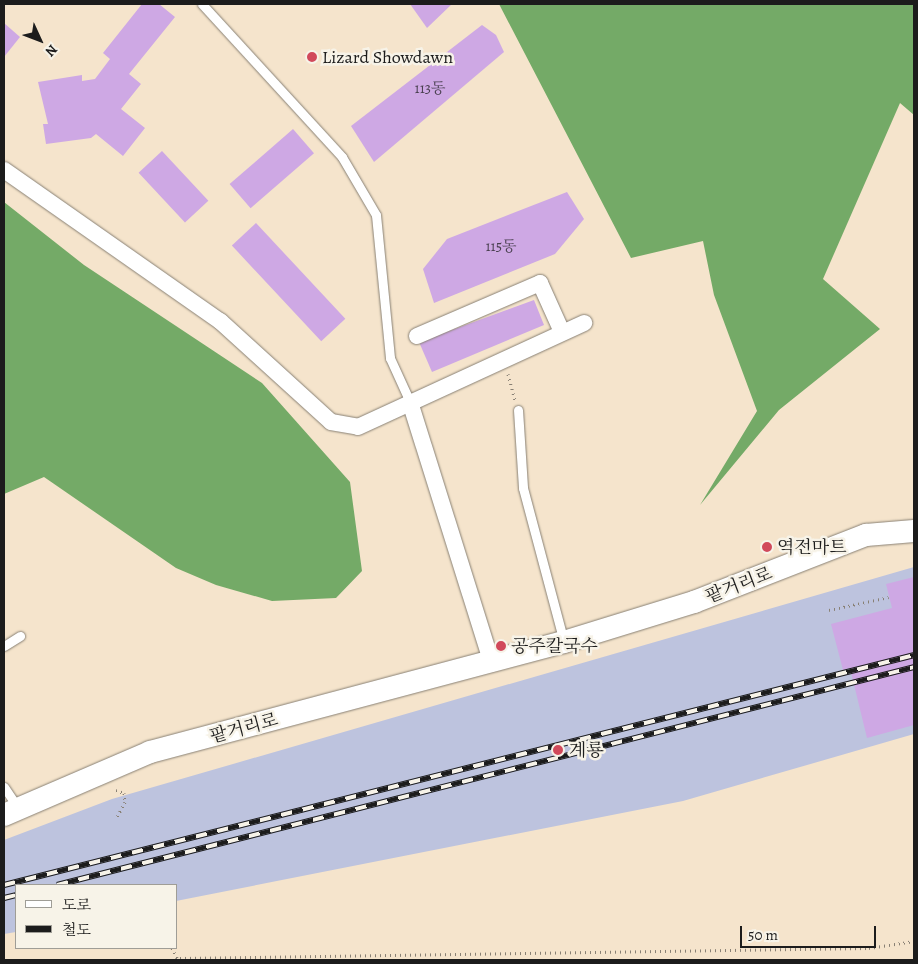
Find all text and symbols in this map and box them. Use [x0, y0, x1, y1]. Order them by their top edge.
north arrow [15, 15, 65, 65]
text: N [41, 40, 62, 61]
place label: Lizard Showdawn [322, 46, 453, 68]
marker: Lizard Showdawn [306, 51, 318, 63]
house number: 113동 [415, 80, 445, 98]
house number: 115동 [485, 238, 517, 256]
place label: 역전마트 [777, 536, 847, 558]
marker: 역전마트 [761, 541, 773, 553]
street label: 팥거리로 [703, 562, 775, 608]
place label: 공주칼국수 [511, 635, 598, 657]
marker: 공주칼국수 [495, 640, 507, 652]
street label: 팥거리로 [208, 709, 280, 747]
place label: 계룡 [569, 739, 604, 761]
marker: 계룡 [551, 743, 565, 757]
legend [15, 884, 178, 949]
text: 도로 [62, 895, 91, 915]
scale bar [743, 916, 879, 948]
text: 철도 [62, 920, 91, 940]
text: 50 m [748, 925, 778, 945]

